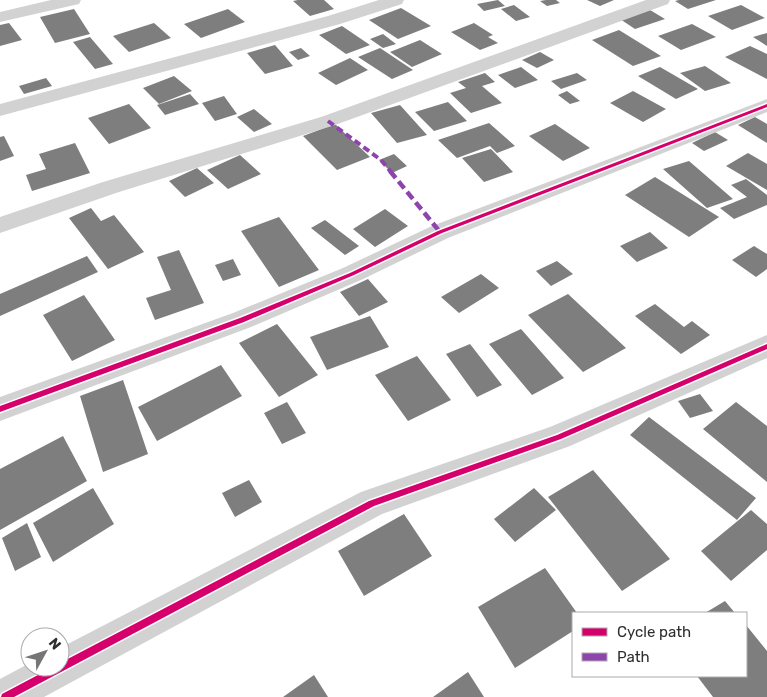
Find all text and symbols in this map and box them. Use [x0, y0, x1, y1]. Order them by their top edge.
legend [572, 612, 747, 677]
text: Cycle path [617, 623, 691, 641]
north arrow [20, 627, 70, 677]
text: N [45, 635, 64, 653]
text: Path [617, 648, 650, 666]

